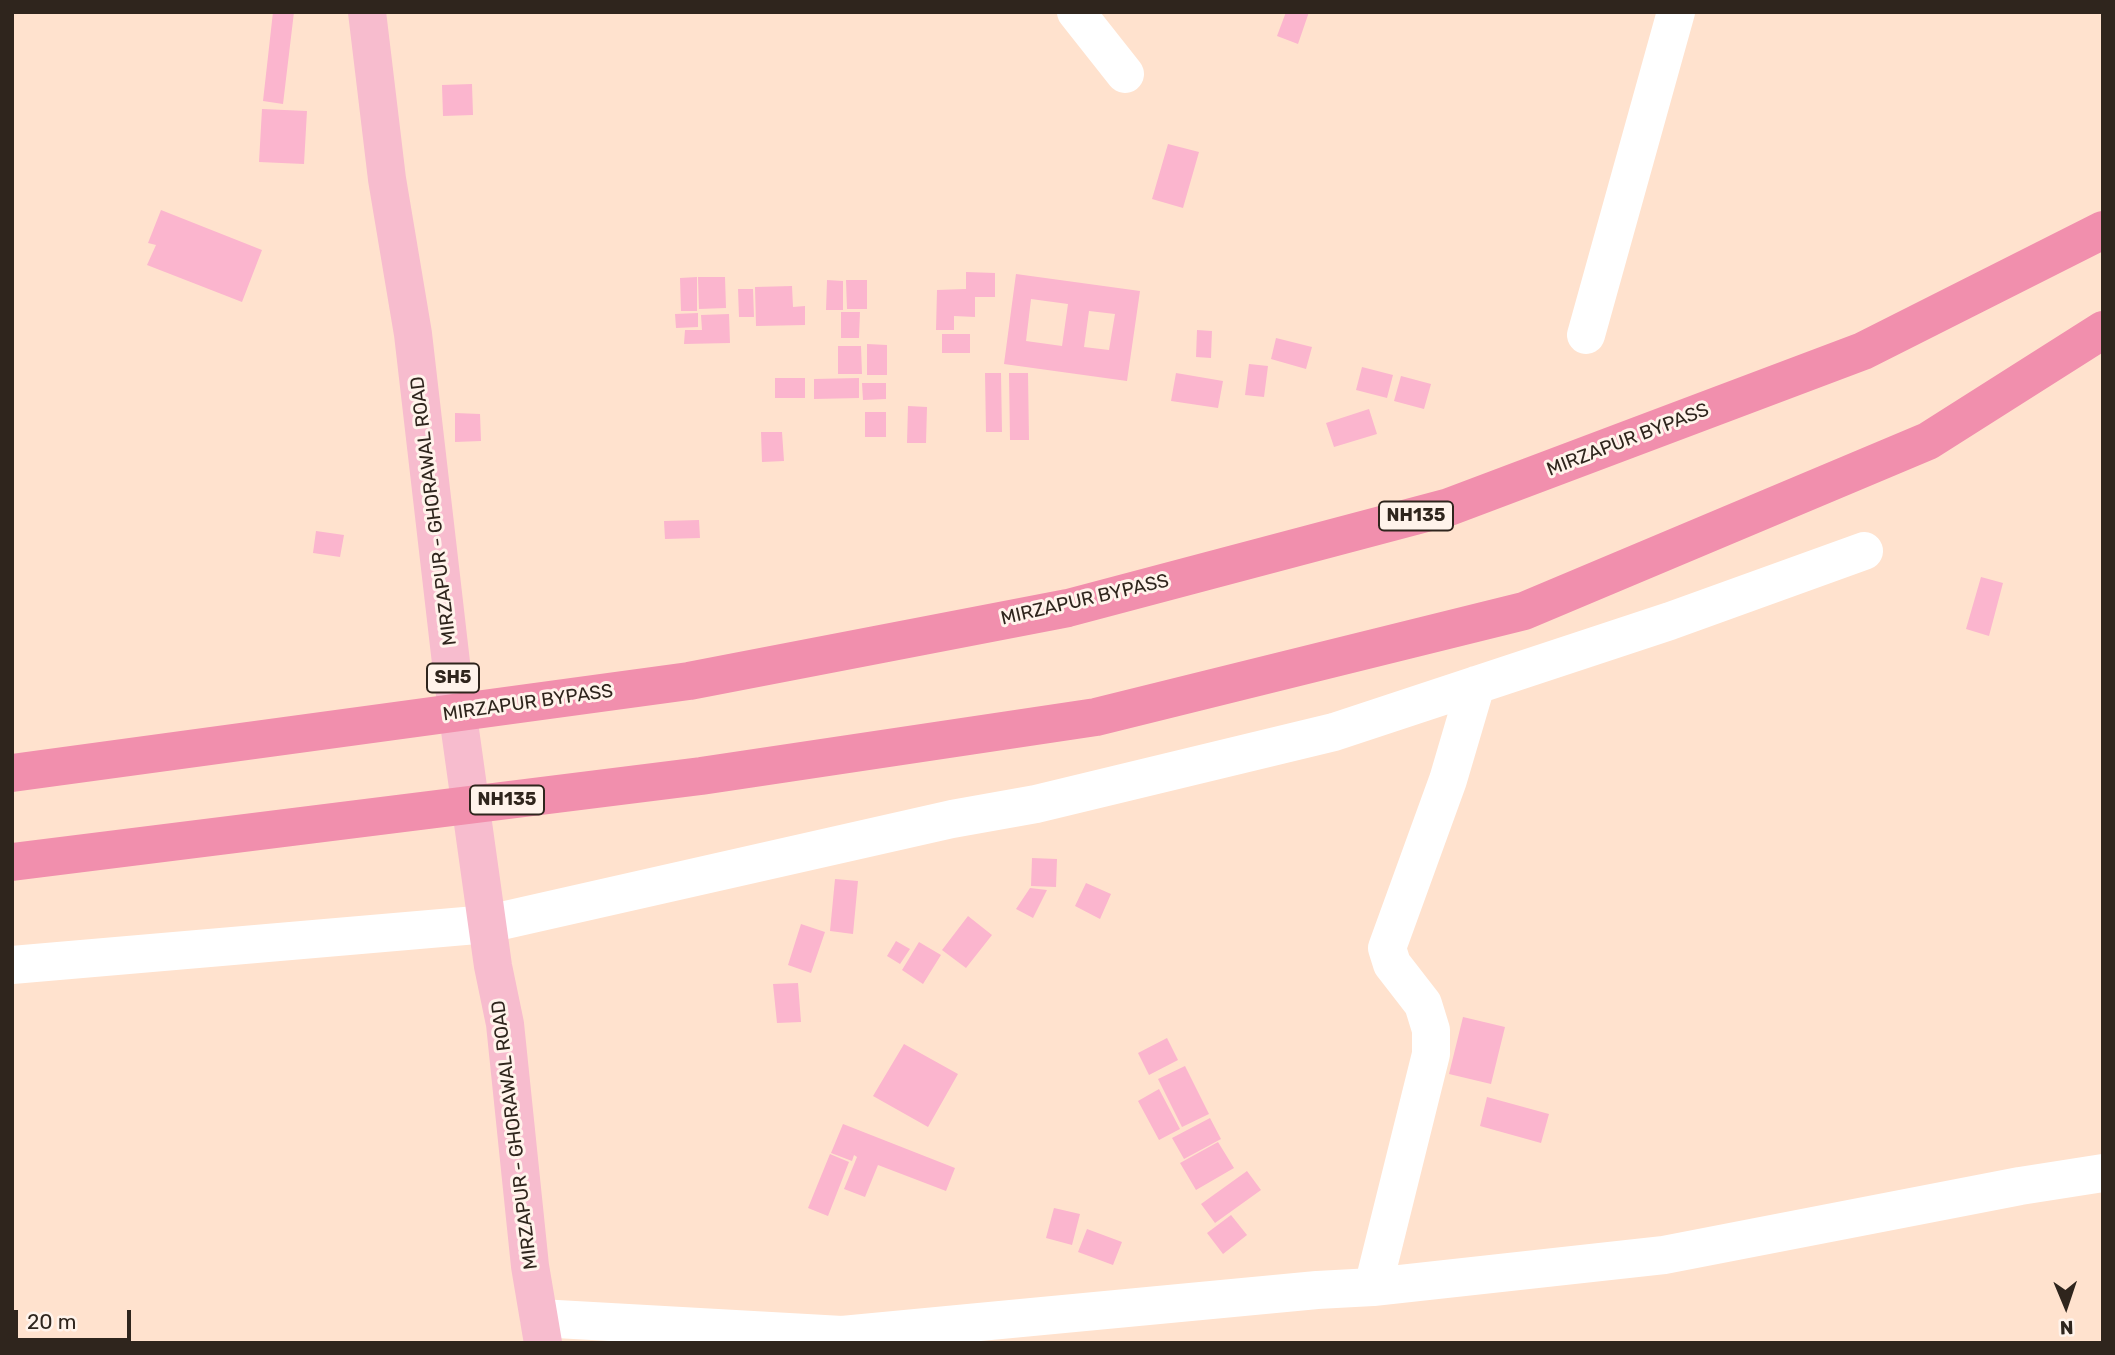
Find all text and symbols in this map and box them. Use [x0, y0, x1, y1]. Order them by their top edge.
street label: MIRZAPUR - GHORAWAL ROAD [406, 375, 462, 647]
street label: MIRZAPUR BYPASS [1544, 399, 1712, 481]
road number: NH135 [1379, 502, 1453, 530]
street label: MIRZAPUR BYPASS [999, 570, 1171, 630]
road number: SH5 [427, 664, 479, 692]
street label: MIRZAPUR BYPASS [441, 680, 615, 726]
road number: NH135 [470, 786, 544, 814]
street label: MIRZAPUR - GHORAWAL ROAD [487, 999, 543, 1271]
north arrow [2031, 1271, 2101, 1341]
scale bar [18, 1296, 135, 1340]
text: 20 m [27, 1309, 76, 1334]
text: N [2060, 1316, 2074, 1339]

